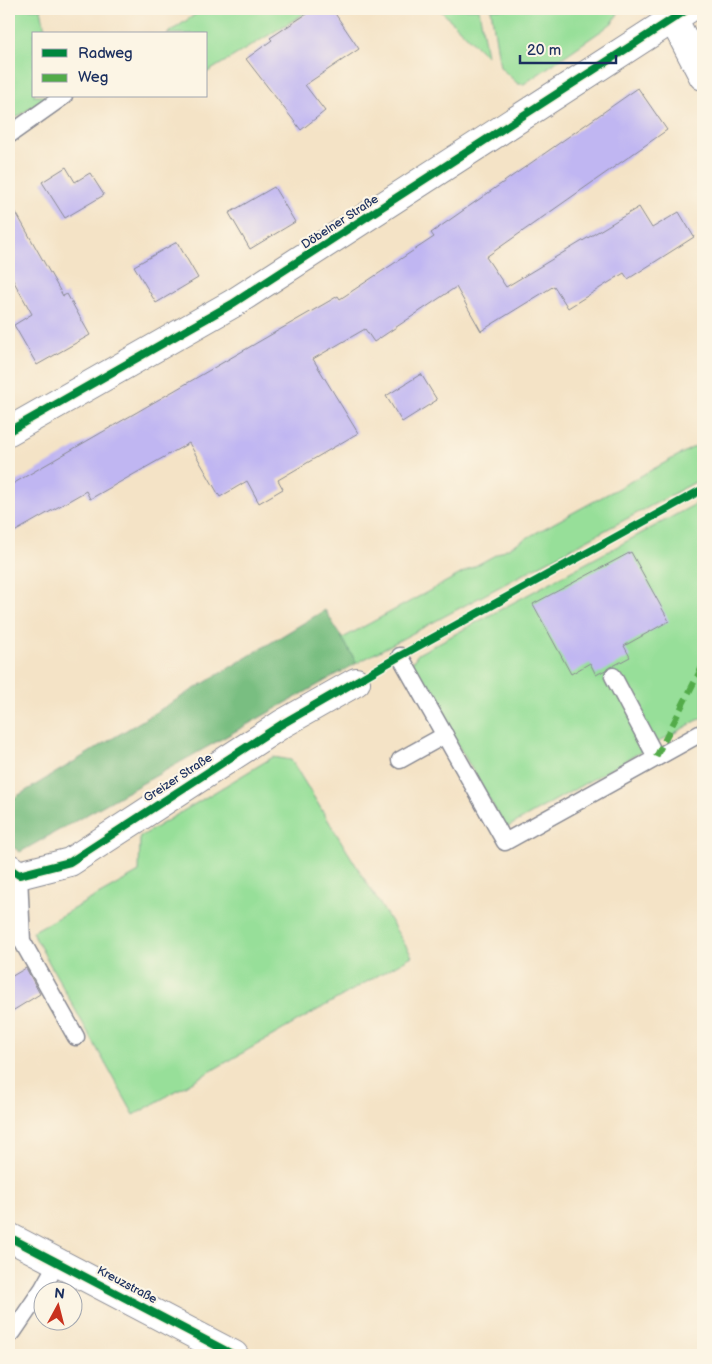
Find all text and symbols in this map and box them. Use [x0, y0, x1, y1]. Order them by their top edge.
legend [32, 32, 208, 98]
scale bar [520, 32, 616, 64]
text: 20 m [527, 41, 561, 60]
text: Radweg [78, 44, 133, 63]
text: Weg [78, 68, 108, 87]
street label: Döbelner Straße [299, 192, 381, 252]
street label: Greizer Straße [141, 750, 215, 806]
street label: Kreuzstraße [94, 1263, 160, 1307]
north arrow [32, 1282, 82, 1332]
text: N [53, 1285, 66, 1303]

